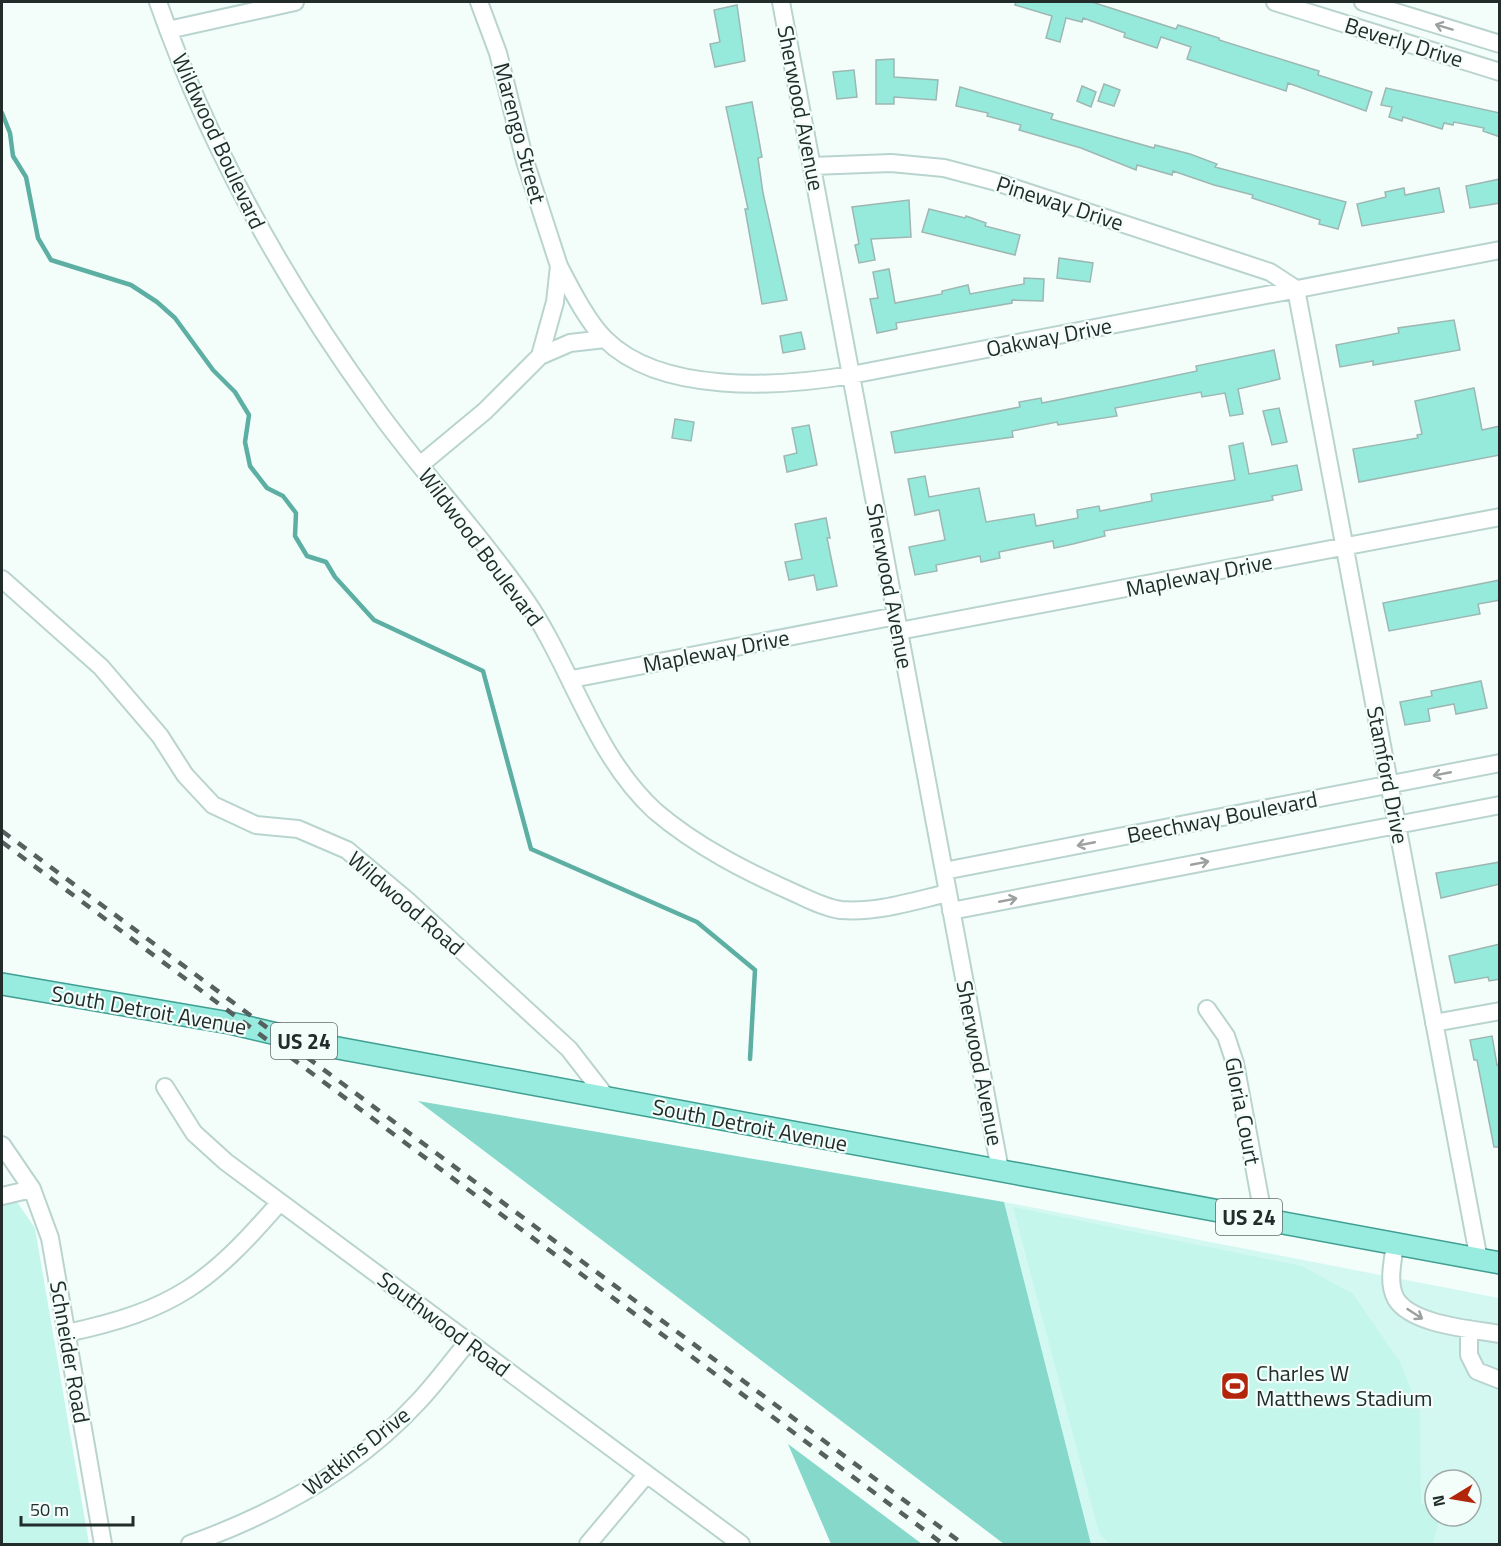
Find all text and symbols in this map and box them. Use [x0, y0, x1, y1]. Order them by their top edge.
street label: Beverly Drive [1341, 8, 1467, 76]
one-way arrow [1435, 21, 1454, 32]
street label: Sherwood Avenue [768, 22, 834, 194]
street label: Wildwood Boulevard [163, 47, 275, 235]
street label: Marengo Street [485, 59, 555, 207]
street label: Pineway Drive [992, 166, 1128, 240]
street label: Oakway Drive [983, 308, 1115, 366]
street label: Wildwood Boulevard [410, 461, 552, 633]
street label: Sherwood Avenue [857, 500, 923, 672]
street label: Mapleway Drive [1123, 544, 1275, 606]
street label: Mapleway Drive [640, 620, 792, 682]
street label: Stamford Drive [1358, 703, 1418, 847]
one-way arrow [1433, 769, 1452, 780]
street label: Beechway Boulevard [1124, 782, 1320, 852]
one-way arrow [1077, 839, 1096, 850]
street label: Wildwood Road [340, 843, 472, 963]
one-way arrow [1189, 857, 1209, 868]
one-way arrow [998, 894, 1018, 905]
street label: South Detroit Avenue [49, 976, 249, 1044]
street label: Sherwood Avenue [947, 977, 1013, 1149]
road number: US 24 [271, 1023, 337, 1059]
street label: Gloria Court [1216, 1054, 1270, 1168]
street label: South Detroit Avenue [650, 1089, 850, 1161]
road number: US 24 [1216, 1199, 1282, 1235]
street label: Southwood Road [370, 1263, 518, 1385]
street label: Schneider Road [41, 1278, 99, 1426]
one-way arrow [1406, 1308, 1423, 1320]
place label: Charles W Matthews Stadium [1256, 1356, 1433, 1415]
sports icon: Charles W Matthews Stadium [1219, 1370, 1251, 1402]
street label: Watkins Drive [295, 1398, 417, 1504]
north arrow [1423, 1468, 1483, 1528]
scale bar [21, 1489, 134, 1527]
text: N [1425, 1493, 1451, 1509]
text: 50 m [30, 1496, 69, 1523]

